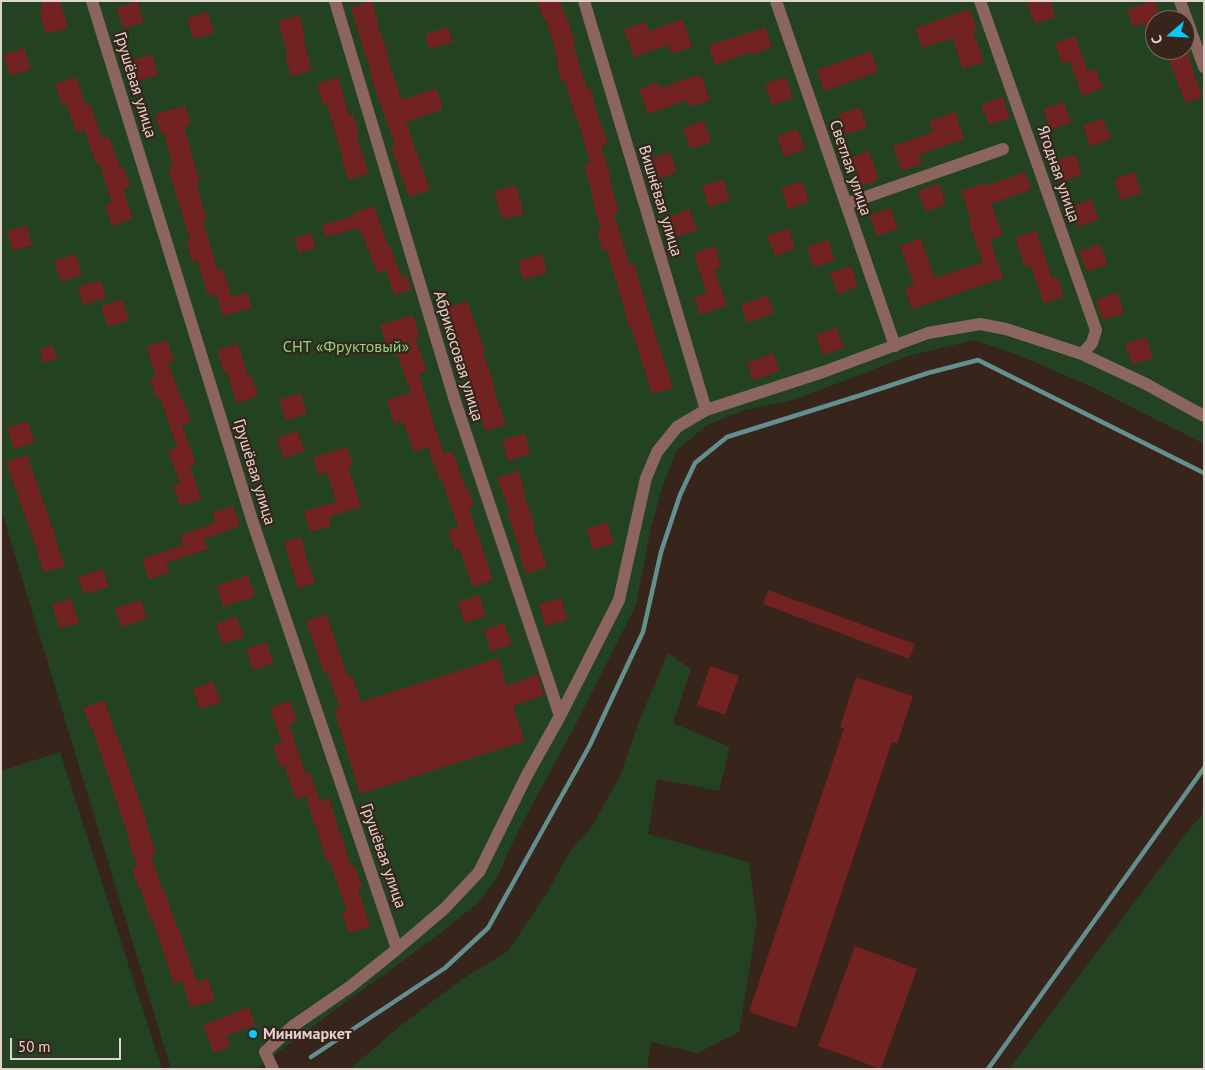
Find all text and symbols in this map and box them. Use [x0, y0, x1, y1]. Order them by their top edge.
north arrow [1145, 10, 1195, 60]
street label: Грушёвая улица [110, 30, 160, 140]
text: С [1147, 33, 1167, 46]
street label: Светлая улица [825, 118, 875, 218]
street label: Ягодная улица [1032, 123, 1084, 225]
street label: Вишнёвая улица [634, 143, 686, 259]
street label: Абрикосовая улица [429, 288, 487, 424]
park label: СНТ «Фруктовый» [283, 337, 409, 357]
street label: Грушёвая улица [229, 417, 279, 527]
street label: Грушёвая улица [356, 801, 410, 911]
place label: Минимаркет [263, 1024, 351, 1044]
scale bar [12, 1028, 124, 1060]
marker: Минимаркет [247, 1028, 259, 1040]
text: 50 m [18, 1037, 51, 1056]

